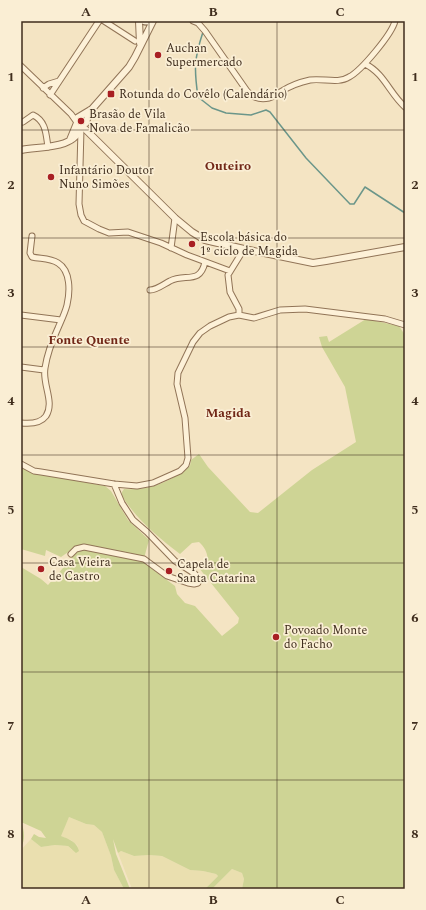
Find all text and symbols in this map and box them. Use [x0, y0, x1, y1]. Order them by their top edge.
text: A [81, 2, 91, 22]
text: B [208, 2, 218, 22]
text: C [335, 2, 345, 22]
place label: Auchan Supermercado [166, 39, 242, 72]
marker: Auchan Supermercado [153, 50, 163, 60]
text: 1 [7, 67, 15, 87]
text: 1 [411, 67, 419, 87]
place label: Rotunda do Covêlo (Calendário) [119, 85, 287, 104]
marker: Rotunda do Covêlo (Calendário) [106, 89, 116, 99]
place label: Brasão de Vila Nova de Famalicão [89, 105, 190, 138]
marker: Brasão de Vila Nova de Famalicão [76, 116, 86, 126]
district label: Outeiro [205, 156, 251, 176]
place label: Infantário Doutor Nuno Simões [59, 161, 154, 194]
marker: Infantário Doutor Nuno Simões [46, 172, 56, 182]
text: 2 [7, 175, 15, 195]
text: 2 [411, 175, 419, 195]
place label: Escola básica do 1º ciclo de Magida [200, 228, 298, 261]
marker: Escola básica do 1º ciclo de Magida [187, 239, 197, 249]
text: 3 [7, 283, 15, 303]
text: 3 [411, 283, 419, 303]
district label: Fonte Quente [48, 330, 130, 350]
text: 4 [7, 391, 15, 411]
text: 4 [411, 391, 419, 411]
district label: Magida [205, 403, 251, 423]
text: 5 [7, 500, 15, 520]
text: 5 [411, 500, 419, 520]
place label: Casa Vieira de Castro [49, 553, 111, 586]
place label: Capela de Santa Catarina [177, 555, 256, 588]
marker: Casa Vieira de Castro [36, 564, 46, 574]
marker: Capela de Santa Catarina [164, 566, 174, 576]
text: 6 [7, 608, 15, 628]
text: 6 [411, 608, 419, 628]
place label: Povoado Monte do Facho [284, 621, 367, 654]
marker: Povoado Monte do Facho [271, 632, 281, 642]
text: 7 [7, 716, 15, 736]
text: 7 [411, 716, 419, 736]
text: 8 [7, 824, 15, 844]
text: 8 [411, 824, 419, 844]
text: A [81, 890, 91, 910]
text: B [208, 890, 218, 910]
text: C [335, 890, 345, 910]

